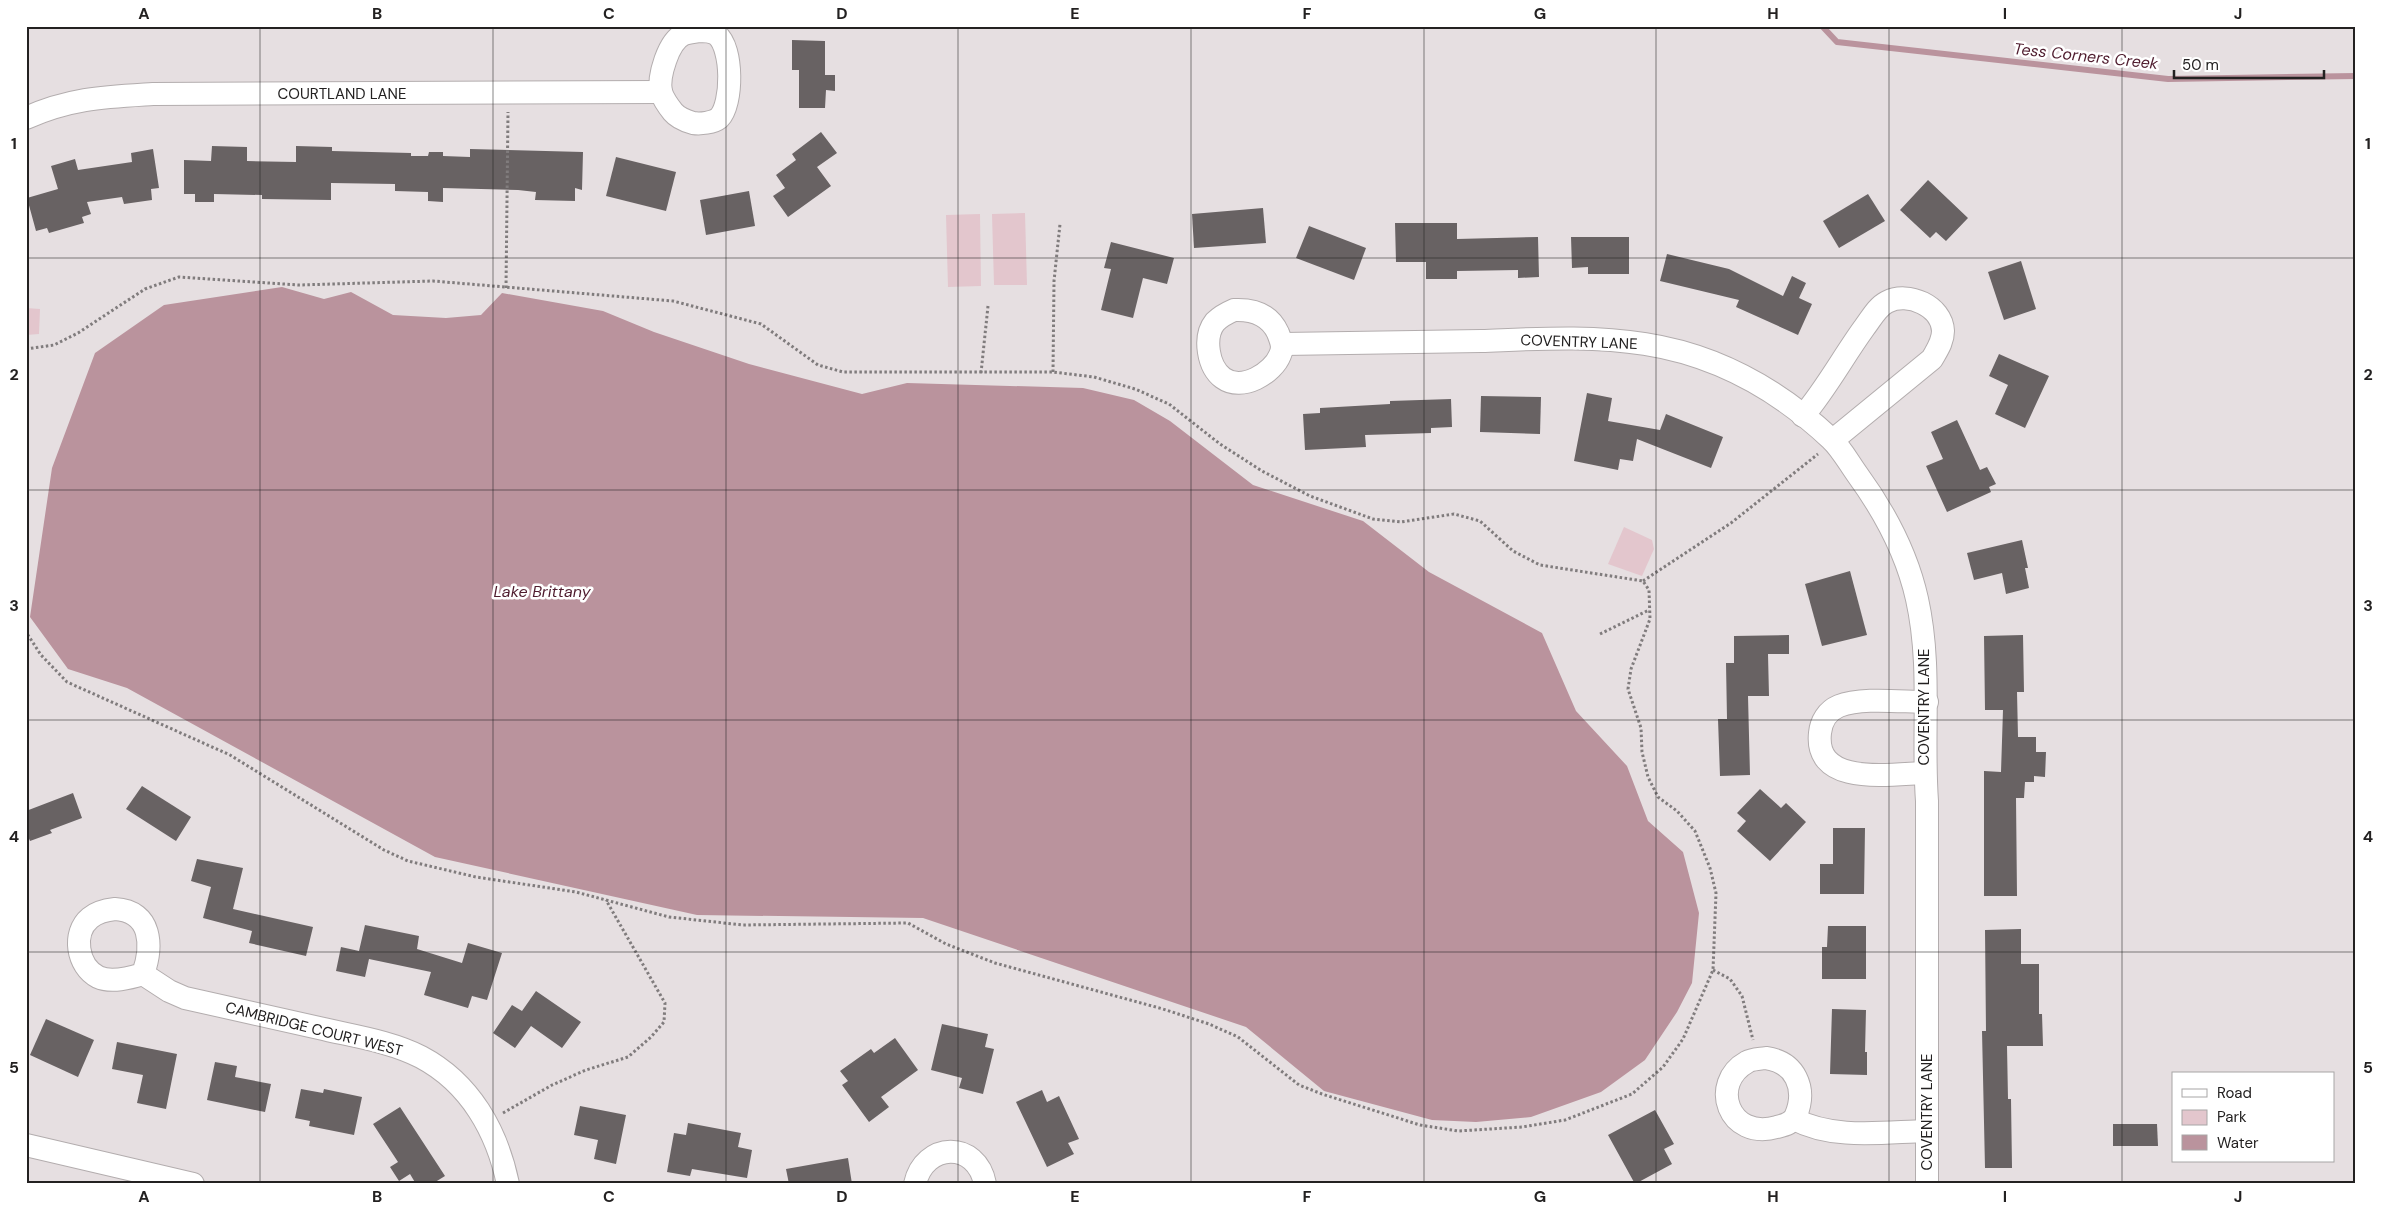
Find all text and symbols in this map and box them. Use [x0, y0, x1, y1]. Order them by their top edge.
text: A [138, 3, 150, 24]
text: B [372, 3, 382, 24]
text: C [603, 3, 615, 24]
text: D [836, 3, 848, 24]
text: E [1070, 3, 1080, 24]
text: F [1303, 3, 1312, 24]
text: G [1534, 3, 1546, 24]
text: H [1767, 3, 1779, 24]
text: I [2003, 3, 2007, 24]
text: J [2234, 3, 2242, 24]
water label: Tess Corners Creek [2013, 38, 2160, 74]
scale bar [2174, 48, 2324, 80]
text: 50 m [2182, 55, 2219, 75]
street label: COURTLAND LANE [278, 84, 406, 104]
text: 1 [11, 133, 17, 154]
text: 1 [2365, 133, 2371, 154]
street label: COVENTRY LANE [1520, 330, 1638, 354]
text: 2 [9, 364, 19, 385]
text: 2 [2363, 364, 2373, 385]
water label: Lake Brittany [493, 581, 592, 602]
text: 3 [9, 595, 19, 616]
text: 3 [2363, 595, 2373, 616]
street label: COVENTRY LANE [1914, 648, 1934, 766]
text: 4 [9, 826, 19, 847]
text: 4 [2363, 826, 2373, 847]
street label: CAMBRIDGE COURT WEST [223, 997, 405, 1061]
street label: COVENTRY LANE [1917, 1053, 1937, 1171]
text: 5 [9, 1057, 19, 1078]
text: 5 [2363, 1057, 2373, 1078]
legend [2172, 1072, 2334, 1162]
text: Road [2217, 1083, 2252, 1103]
text: Park [2217, 1107, 2247, 1127]
text: Water [2217, 1133, 2259, 1153]
text: A [138, 1186, 150, 1207]
text: B [372, 1186, 382, 1207]
text: C [603, 1186, 615, 1207]
text: D [836, 1186, 848, 1207]
text: E [1070, 1186, 1080, 1207]
text: F [1303, 1186, 1312, 1207]
text: G [1534, 1186, 1546, 1207]
text: H [1767, 1186, 1779, 1207]
text: I [2003, 1186, 2007, 1207]
text: J [2234, 1186, 2242, 1207]

